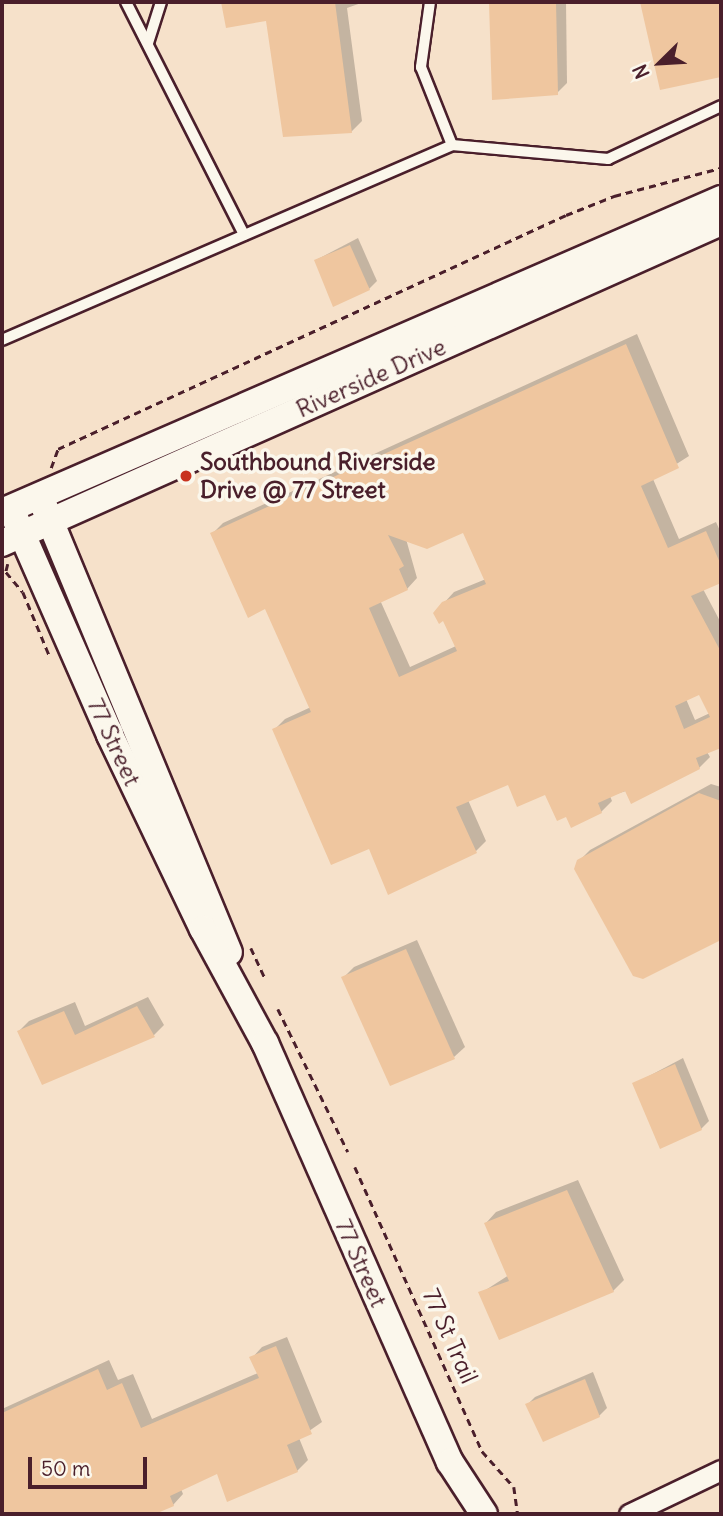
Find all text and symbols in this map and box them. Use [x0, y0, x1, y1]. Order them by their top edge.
north arrow [625, 28, 695, 98]
text: N [627, 61, 654, 82]
street label: Riverside Drive [292, 332, 450, 424]
place label: Southbound Riverside Drive @ 77 Street [200, 448, 435, 504]
marker: Southbound Riverside Drive @ 77 Street [178, 468, 194, 484]
street label: 77 Street [81, 694, 147, 790]
street label: 77 Street [329, 1215, 393, 1311]
street label: 77 St Trail [416, 1284, 484, 1388]
scale bar [32, 1442, 150, 1486]
text: 50 m [41, 1455, 90, 1482]

